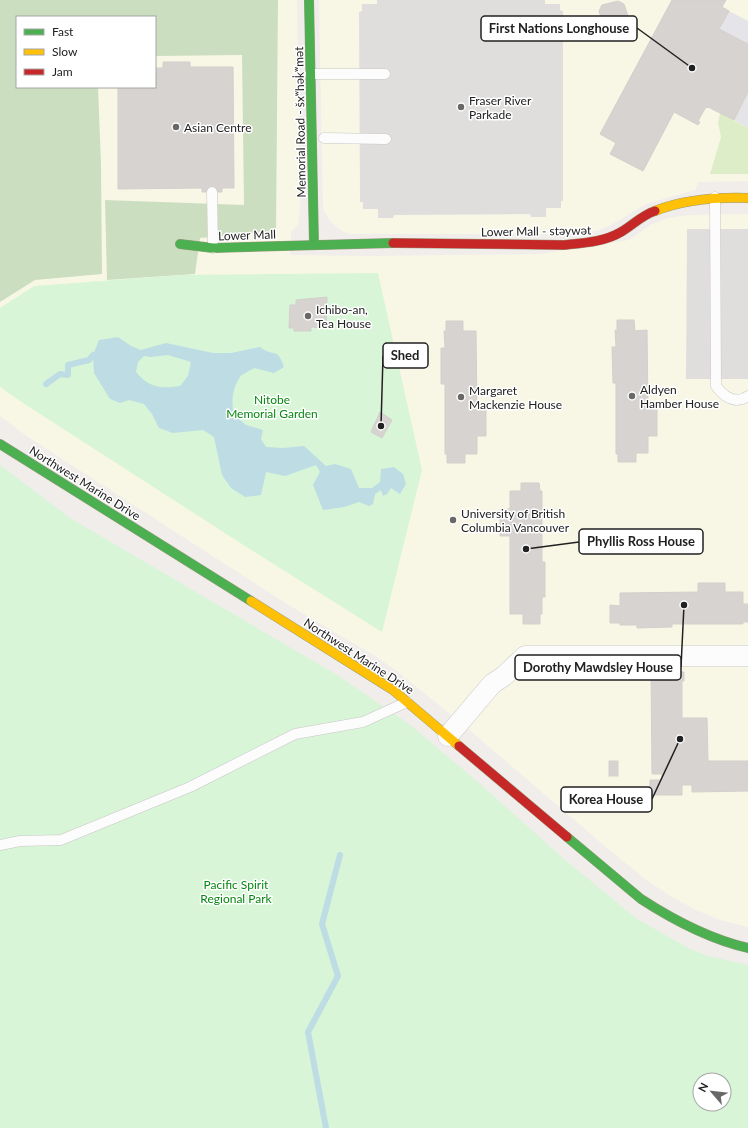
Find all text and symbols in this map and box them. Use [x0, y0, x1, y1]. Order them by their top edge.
legend [16, 16, 156, 88]
callout: First Nations Longhouse [481, 16, 637, 41]
text: First Nations Longhouse [489, 20, 629, 36]
text: Fast [52, 24, 74, 39]
text: Slow [52, 44, 78, 59]
street label: Memorial Road - šxʷhək̓ʷmət [291, 46, 309, 198]
text: Jam [52, 64, 73, 79]
place label: Fraser River Parkade [469, 93, 532, 122]
marker: Fraser River Parkade [456, 102, 466, 112]
place label: Asian Centre [184, 120, 252, 135]
marker: Asian Centre [171, 122, 181, 132]
street label: Lower Mall - stəywət [481, 223, 592, 239]
street label: Lower Mall [218, 226, 276, 244]
place label: Ichibo-an, Tea House [316, 302, 371, 331]
marker: Ichibo-an, Tea House [303, 311, 313, 321]
callout: Shed [383, 343, 428, 368]
text: Shed [391, 347, 419, 363]
place label: Aldyen Hamber House [640, 382, 719, 411]
place label: Margaret Mackenzie House [469, 383, 562, 412]
marker: Aldyen Hamber House [627, 391, 637, 401]
park label: Nitobe Memorial Garden [226, 392, 318, 421]
marker: Margaret Mackenzie House [456, 392, 466, 402]
street label: Northwest Marine Drive [27, 443, 143, 523]
place label: University of British Columbia Vancouver [461, 506, 570, 535]
marker: University of British Columbia Vancouver [448, 515, 458, 525]
callout: Phyllis Ross House [579, 529, 703, 554]
text: Phyllis Ross House [587, 533, 695, 549]
street label: Northwest Marine Drive [301, 615, 417, 697]
callout: Dorothy Mawdsley House [515, 655, 681, 680]
text: Dorothy Mawdsley House [523, 659, 673, 675]
callout: Korea House [561, 787, 652, 812]
text: Korea House [569, 791, 643, 807]
park label: Pacific Spirit Regional Park [200, 877, 273, 906]
north arrow [692, 1072, 732, 1112]
text: N [695, 1080, 710, 1094]

